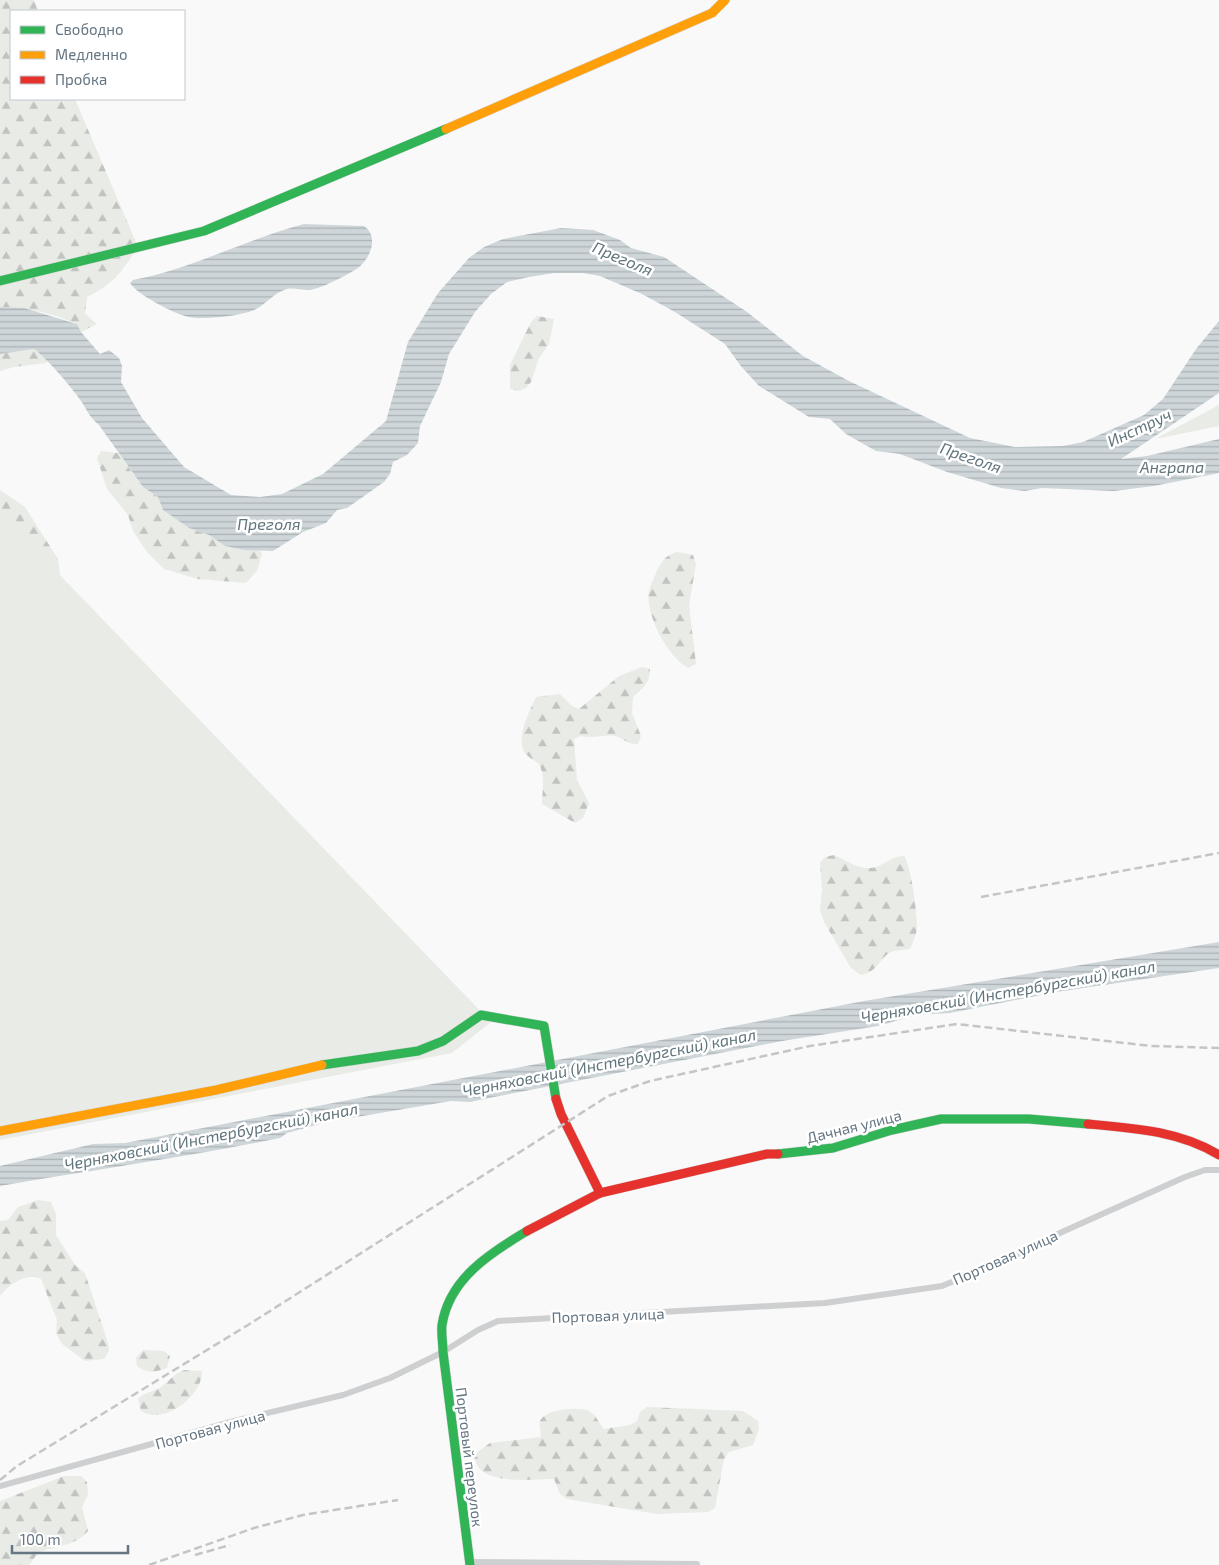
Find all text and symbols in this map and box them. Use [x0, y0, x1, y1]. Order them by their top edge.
legend [10, 10, 185, 100]
text: Свободно [55, 20, 124, 38]
text: Медленно [55, 45, 128, 63]
text: Пробка [55, 70, 107, 88]
water label: Преголя [590, 237, 656, 279]
water label: Инструч [1104, 404, 1174, 450]
water label: Преголя [938, 438, 1004, 476]
water label: Анграпа [1139, 457, 1204, 476]
water label: Преголя [237, 514, 301, 533]
water label: Черняховский (Инстербургский) канал [859, 956, 1157, 1026]
water label: Черняховский (Инстербургский) канал [461, 1024, 757, 1100]
water label: Черняховский (Инстербургский) канал [63, 1098, 359, 1174]
street label: Дачная улица [805, 1106, 904, 1147]
street label: Портовая улица [950, 1226, 1061, 1289]
street label: Портовая улица [551, 1304, 665, 1327]
street label: Портовый переулок [452, 1386, 487, 1528]
street label: Портовая улица [153, 1406, 267, 1453]
scale bar [12, 1522, 129, 1554]
text: 100 m [20, 1530, 61, 1548]

